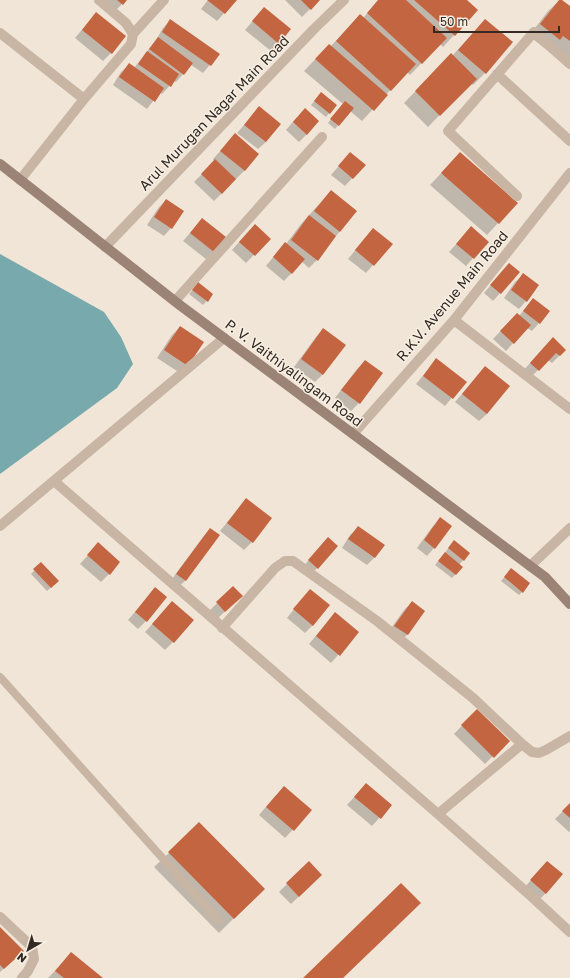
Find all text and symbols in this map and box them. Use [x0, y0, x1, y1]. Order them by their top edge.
scale bar [434, 8, 559, 34]
text: 50 m [440, 14, 468, 29]
street label: Arul Murugan Nagar Main Road [135, 32, 292, 194]
street label: R.K.V. Avenue Main Road [392, 227, 511, 364]
street label: P. V. Vaithiyalingam Road [222, 315, 366, 430]
north arrow [8, 930, 48, 970]
text: N [14, 951, 29, 966]

